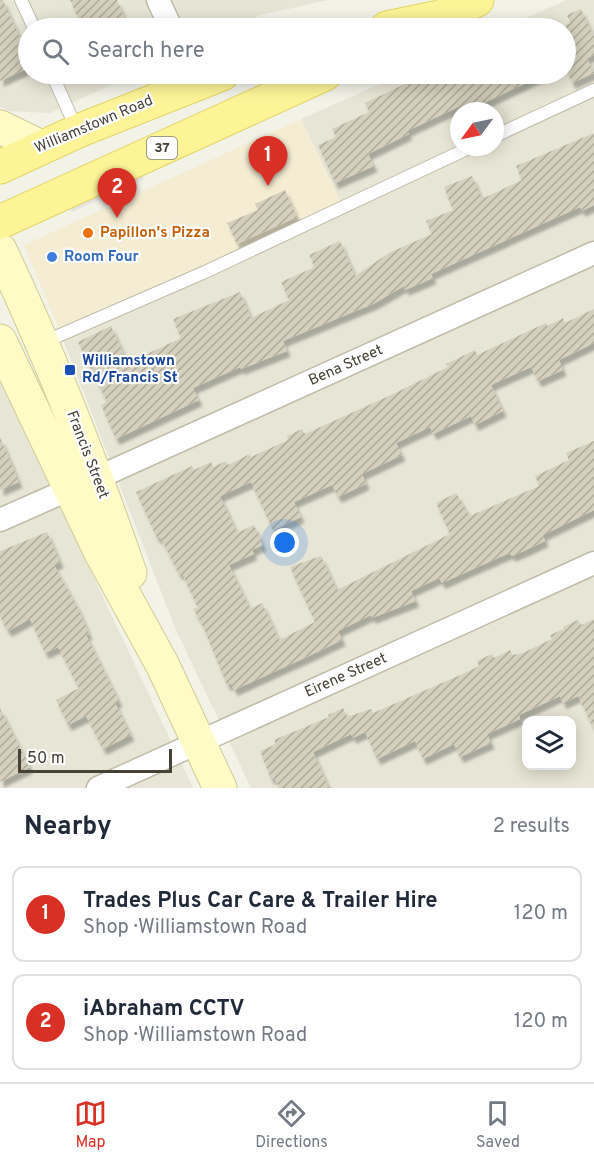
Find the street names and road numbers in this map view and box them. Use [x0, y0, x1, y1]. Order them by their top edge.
street label: Williamstown Road [32, 91, 156, 159]
road number: 37 [147, 137, 177, 159]
street label: Bena Street [306, 341, 386, 391]
street label: Francis Street [62, 408, 112, 502]
street label: Eirene Street [302, 649, 390, 703]

